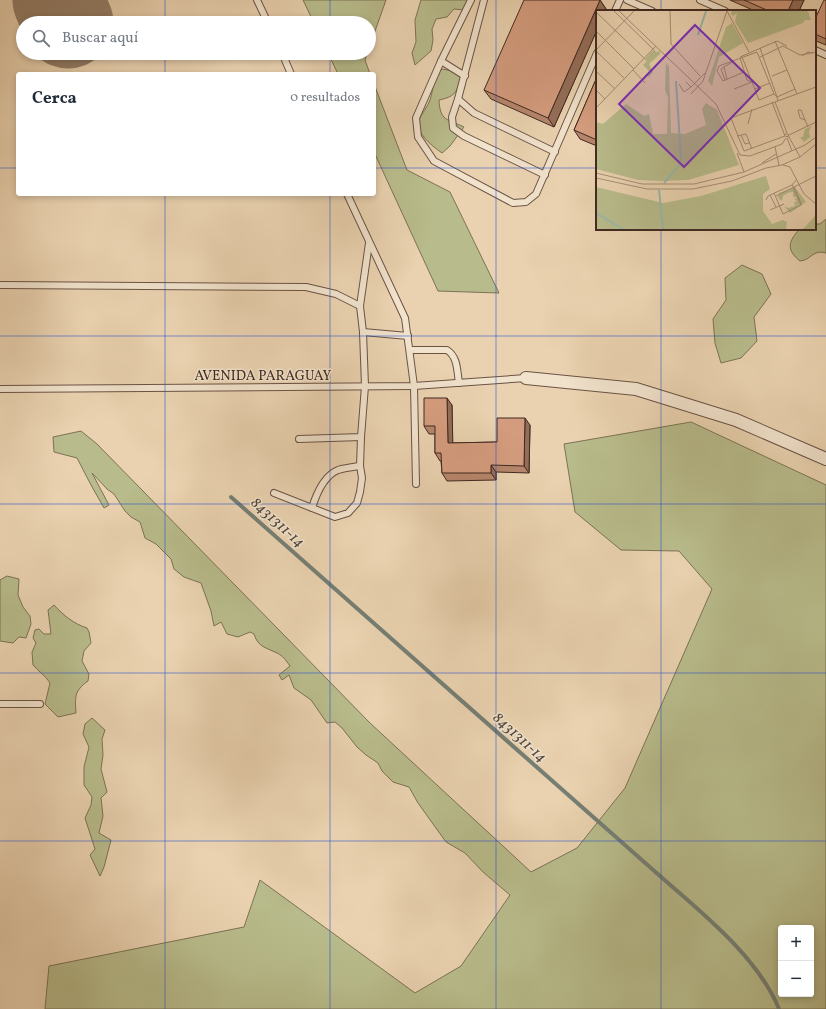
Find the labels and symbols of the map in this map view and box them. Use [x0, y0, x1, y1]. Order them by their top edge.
inset map [596, 10, 816, 230]
street label: AVENIDA PARAGUAY [195, 367, 332, 386]
water label: 8431311-14 [245, 493, 309, 553]
water label: 8431311-14 [487, 708, 551, 768]

